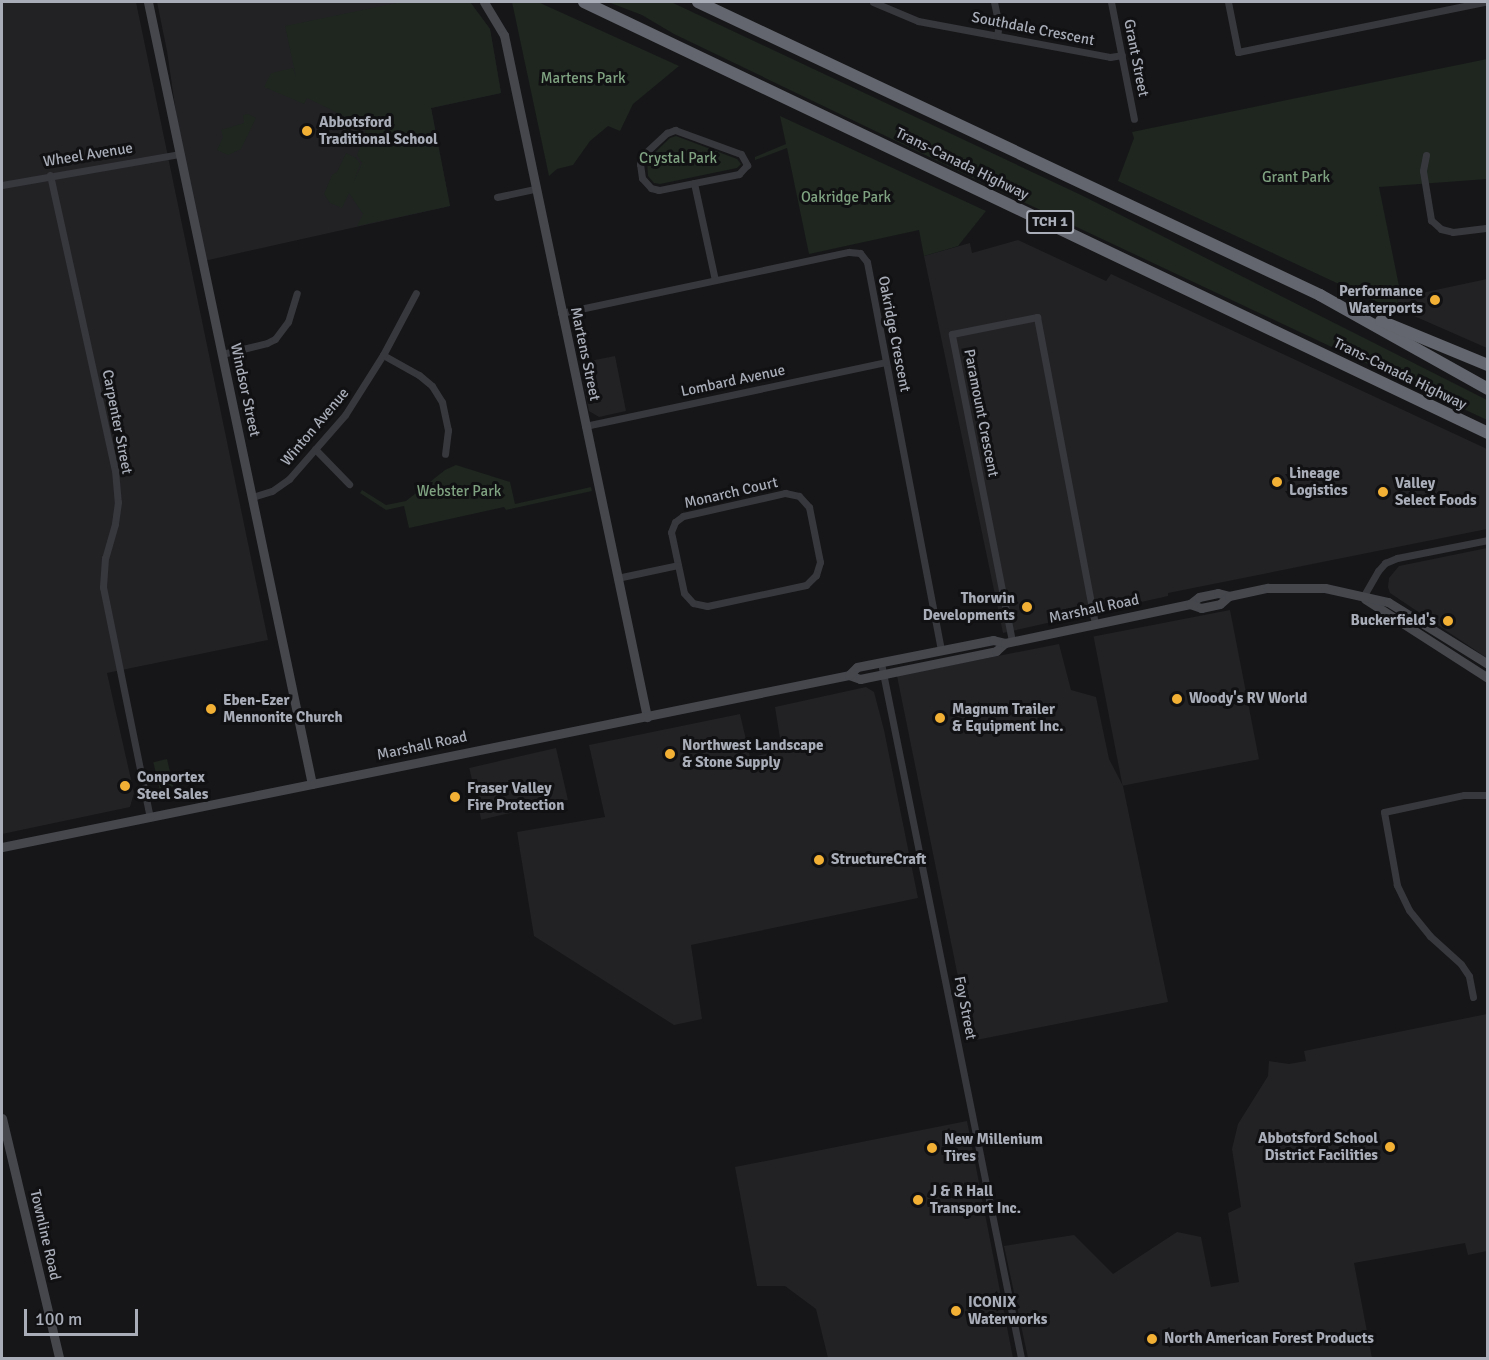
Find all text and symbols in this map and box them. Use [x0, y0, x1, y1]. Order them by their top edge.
street label: Southdale Crescent [970, 8, 1096, 50]
street label: Grant Street [1120, 18, 1152, 98]
park label: Martens Park [540, 70, 626, 88]
place label: Abbotsford Traditional School [319, 113, 438, 148]
marker: Abbotsford Traditional School [300, 124, 314, 138]
street label: Trans-Canada Highway [892, 124, 1032, 204]
street label: Wheel Avenue [42, 139, 134, 171]
park label: Crystal Park [639, 150, 717, 168]
park label: Grant Park [1262, 169, 1330, 187]
park label: Oakridge Park [801, 189, 891, 207]
road number: TCH 1 [1026, 211, 1074, 233]
street label: Oakridge Crescent [874, 275, 914, 393]
place label: Performance Waterports [1339, 282, 1423, 317]
marker: Performance Waterports [1428, 293, 1442, 307]
street label: Martens Street [566, 306, 604, 402]
street label: Trans-Canada Highway [1330, 334, 1470, 414]
street label: Windsor Street [226, 342, 264, 438]
street label: Paramount Crescent [960, 348, 1002, 478]
street label: Lombard Avenue [679, 361, 787, 401]
street label: Carpenter Street [98, 368, 136, 476]
street label: Winton Avenue [277, 384, 353, 470]
place label: Lineage Logistics [1289, 464, 1348, 499]
street label: Monarch Court [682, 473, 780, 513]
place label: Valley Select Foods [1395, 474, 1477, 509]
marker: Lineage Logistics [1270, 475, 1284, 489]
park label: Webster Park [417, 483, 501, 501]
marker: Valley Select Foods [1376, 485, 1390, 499]
place label: Thorwin Developments [923, 589, 1015, 624]
street label: Marshall Road [1047, 591, 1141, 627]
marker: Thorwin Developments [1020, 600, 1034, 614]
place label: Buckerfield's [1351, 612, 1436, 630]
marker: Buckerfield's [1441, 614, 1455, 628]
place label: Woody's RV World [1189, 690, 1307, 708]
place label: Eben-Ezer Mennonite Church [223, 691, 343, 726]
marker: Woody's RV World [1170, 692, 1184, 706]
place label: Magnum Trailer & Equipment Inc. [952, 700, 1063, 735]
marker: Eben-Ezer Mennonite Church [204, 702, 218, 716]
marker: Magnum Trailer & Equipment Inc. [933, 711, 947, 725]
street label: Marshall Road [375, 728, 469, 764]
place label: Northwest Landscape & Stone Supply [682, 736, 823, 771]
marker: Northwest Landscape & Stone Supply [663, 747, 677, 761]
place label: Conportex Steel Sales [137, 768, 208, 803]
marker: Conportex Steel Sales [118, 779, 132, 793]
place label: Fraser Valley Fire Protection [467, 779, 564, 814]
marker: Fraser Valley Fire Protection [448, 790, 462, 804]
place label: StructureCraft [831, 851, 926, 869]
marker: StructureCraft [812, 853, 826, 867]
street label: Foy Street [950, 975, 980, 1041]
place label: Abbotsford School District Facilities [1258, 1129, 1378, 1164]
place label: New Millenium Tires [944, 1130, 1043, 1165]
marker: Abbotsford School District Facilities [1383, 1140, 1397, 1154]
marker: New Millenium Tires [925, 1141, 939, 1155]
place label: J & R Hall Transport Inc. [930, 1182, 1021, 1217]
street label: Townline Road [26, 1188, 64, 1282]
marker: J & R Hall Transport Inc. [911, 1193, 925, 1207]
place label: ICONIX Waterworks [968, 1293, 1048, 1328]
scale bar [27, 1297, 141, 1335]
marker: ICONIX Waterworks [949, 1304, 963, 1318]
text: 100 m [35, 1308, 82, 1330]
place label: North American Forest Products [1164, 1330, 1374, 1348]
marker: North American Forest Products [1145, 1332, 1159, 1346]

